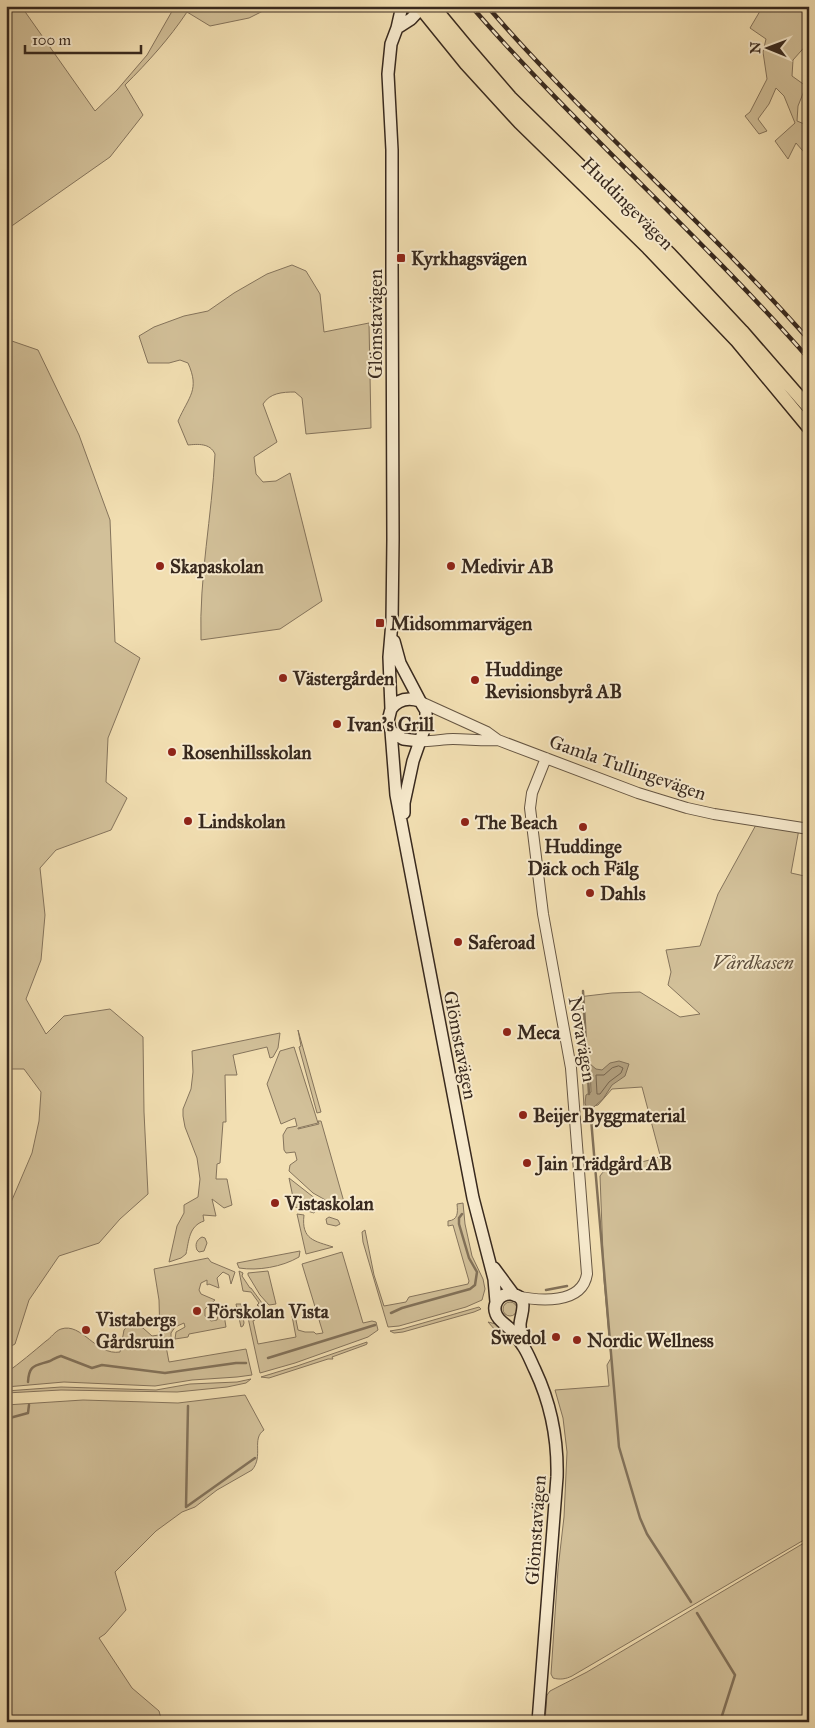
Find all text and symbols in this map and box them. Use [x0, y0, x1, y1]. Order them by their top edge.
scale bar [25, 22, 141, 54]
north arrow [742, 22, 792, 72]
text: 100 m [32, 31, 72, 49]
text: N [747, 42, 764, 54]
street label: Huddingevägen [576, 152, 679, 255]
place label: Kyrkhagsvägen [411, 247, 528, 271]
marker: Kyrkhagsvägen [395, 252, 407, 264]
street label: Glömstavägen [364, 269, 388, 379]
place label: Skapaskolan [170, 555, 265, 579]
place label: Medivir AB [461, 555, 554, 578]
marker: Skapaskolan [154, 560, 166, 572]
marker: Medivir AB [445, 560, 457, 572]
place label: Midsommarvägen [390, 612, 533, 636]
marker: Midsommarvägen [374, 617, 386, 629]
place label: Huddinge Revisionsbyrå AB [485, 658, 622, 704]
place label: Västergården [292, 667, 395, 691]
marker: Västergården [277, 672, 289, 684]
marker: Huddinge Revisionsbyrå AB [469, 674, 481, 686]
place label: Ivan's Grill [347, 713, 435, 736]
marker: Ivan's Grill [331, 718, 343, 730]
street label: Gamla Tullingevägen [546, 730, 709, 806]
place label: Rosenhillsskolan [182, 741, 312, 764]
marker: Rosenhillsskolan [166, 746, 178, 758]
place label: Lindskolan [198, 810, 286, 833]
place label: The Beach [474, 811, 558, 834]
marker: Lindskolan [182, 815, 194, 827]
marker: The Beach [459, 816, 471, 828]
marker: Huddinge Däck och Fälg [577, 821, 589, 833]
place label: Huddinge Däck och Fälg [528, 835, 640, 881]
place label: Dahls [600, 882, 646, 905]
marker: Dahls [584, 887, 596, 899]
place label: Saferoad [468, 931, 536, 954]
marker: Saferoad [452, 936, 464, 948]
park label: Vårdkasen [712, 951, 794, 974]
street label: Glömstavägen [438, 989, 482, 1102]
street label: Novavägen [563, 995, 601, 1084]
place label: Meca [517, 1021, 561, 1044]
marker: Meca [501, 1026, 513, 1038]
place label: Beijer Byggmaterial [533, 1104, 687, 1128]
marker: Beijer Byggmaterial [517, 1109, 529, 1121]
place label: Jain Trädgård AB [534, 1152, 672, 1176]
marker: Jain Trädgård AB [521, 1157, 533, 1169]
place label: Vistaskolan [284, 1192, 374, 1215]
marker: Vistaskolan [269, 1197, 281, 1209]
place label: Förskolan Vista [207, 1300, 330, 1323]
marker: Förskolan Vista [191, 1305, 203, 1317]
place label: Vistabergs Gårdsruin [95, 1308, 176, 1353]
marker: Vistabergs Gårdsruin [80, 1324, 92, 1336]
place label: Swedol [491, 1326, 547, 1349]
place label: Nordic Wellness [587, 1329, 714, 1352]
marker: Swedol [550, 1331, 562, 1343]
marker: Nordic Wellness [571, 1334, 583, 1346]
street label: Glömstavägen [520, 1474, 552, 1586]

